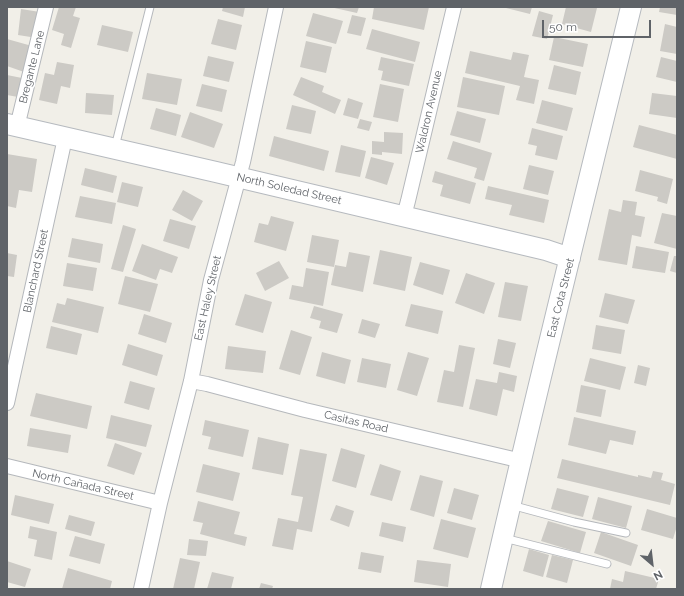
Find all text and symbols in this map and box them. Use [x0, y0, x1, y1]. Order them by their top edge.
scale bar [544, 12, 653, 38]
text: 50 m [549, 20, 577, 34]
street label: Bregante Lane [17, 29, 47, 105]
street label: Waldron Avenue [413, 69, 445, 155]
street label: North Soledad Street [235, 170, 343, 208]
street label: Blanchard Street [21, 228, 51, 314]
street label: East Haley Street [192, 254, 224, 342]
street label: East Cota Street [545, 257, 577, 339]
street label: Casitas Road [323, 408, 389, 436]
street label: North Cañada Street [31, 467, 135, 503]
north arrow [632, 544, 672, 584]
text: N [651, 567, 665, 583]

